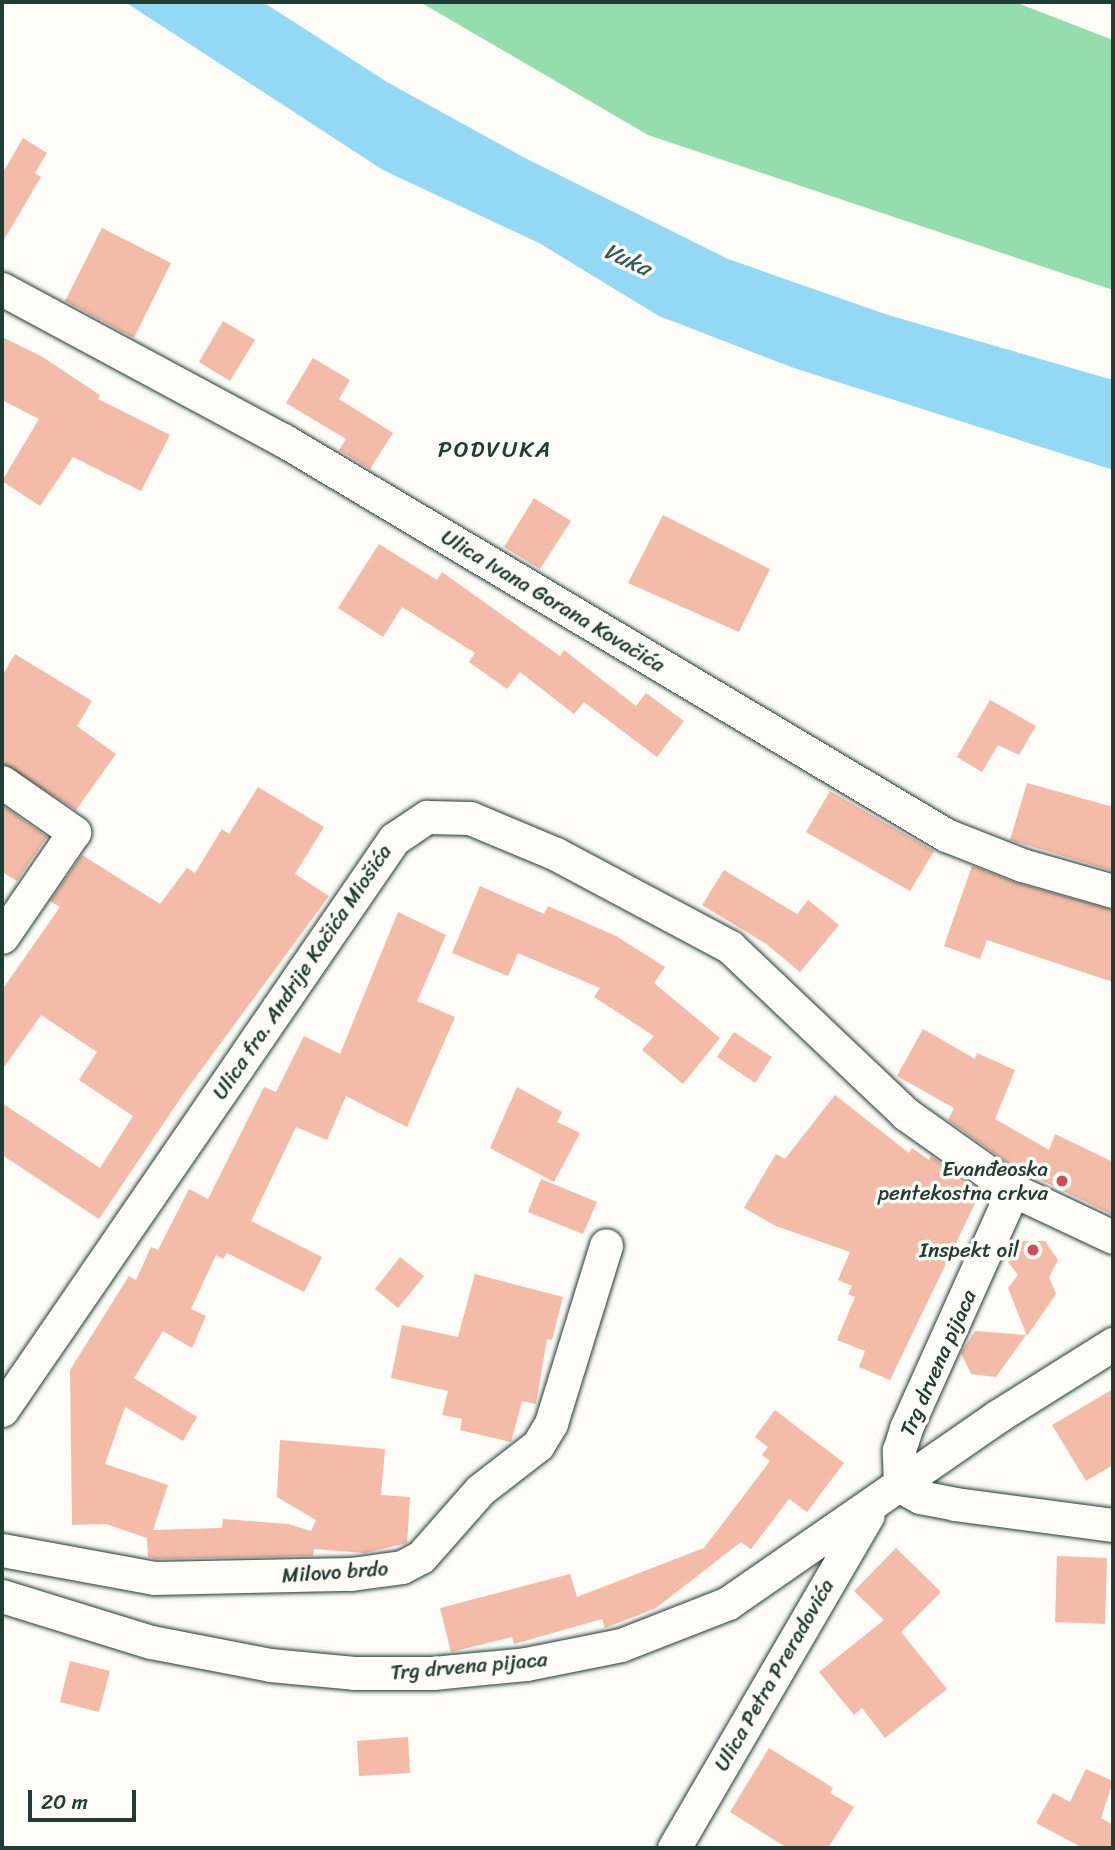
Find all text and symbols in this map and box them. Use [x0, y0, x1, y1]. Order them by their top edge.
water label: Vuka [599, 237, 655, 283]
district label: PODVUKA [439, 436, 551, 464]
street label: Ulica Ivana Gorana Kovačića [435, 523, 671, 679]
street label: Ulica fra. Andrije Kačića Miošića [207, 840, 397, 1104]
place label: Evanđeoska pentekostna crkva [878, 1156, 1048, 1206]
marker: Evanđeoska pentekostna crkva [1054, 1173, 1070, 1189]
place label: Inspekt oil [920, 1237, 1019, 1263]
marker: Inspekt oil [1025, 1242, 1041, 1258]
street label: Trg drvena pijaca [895, 1286, 981, 1440]
street label: Milovo brdo [281, 1556, 389, 1588]
street label: Ulica Petra Preradovića [708, 1574, 840, 1776]
street label: Trg drvena pijaca [390, 1647, 548, 1685]
scale bar [32, 1776, 140, 1820]
text: 20 m [41, 1783, 88, 1821]

